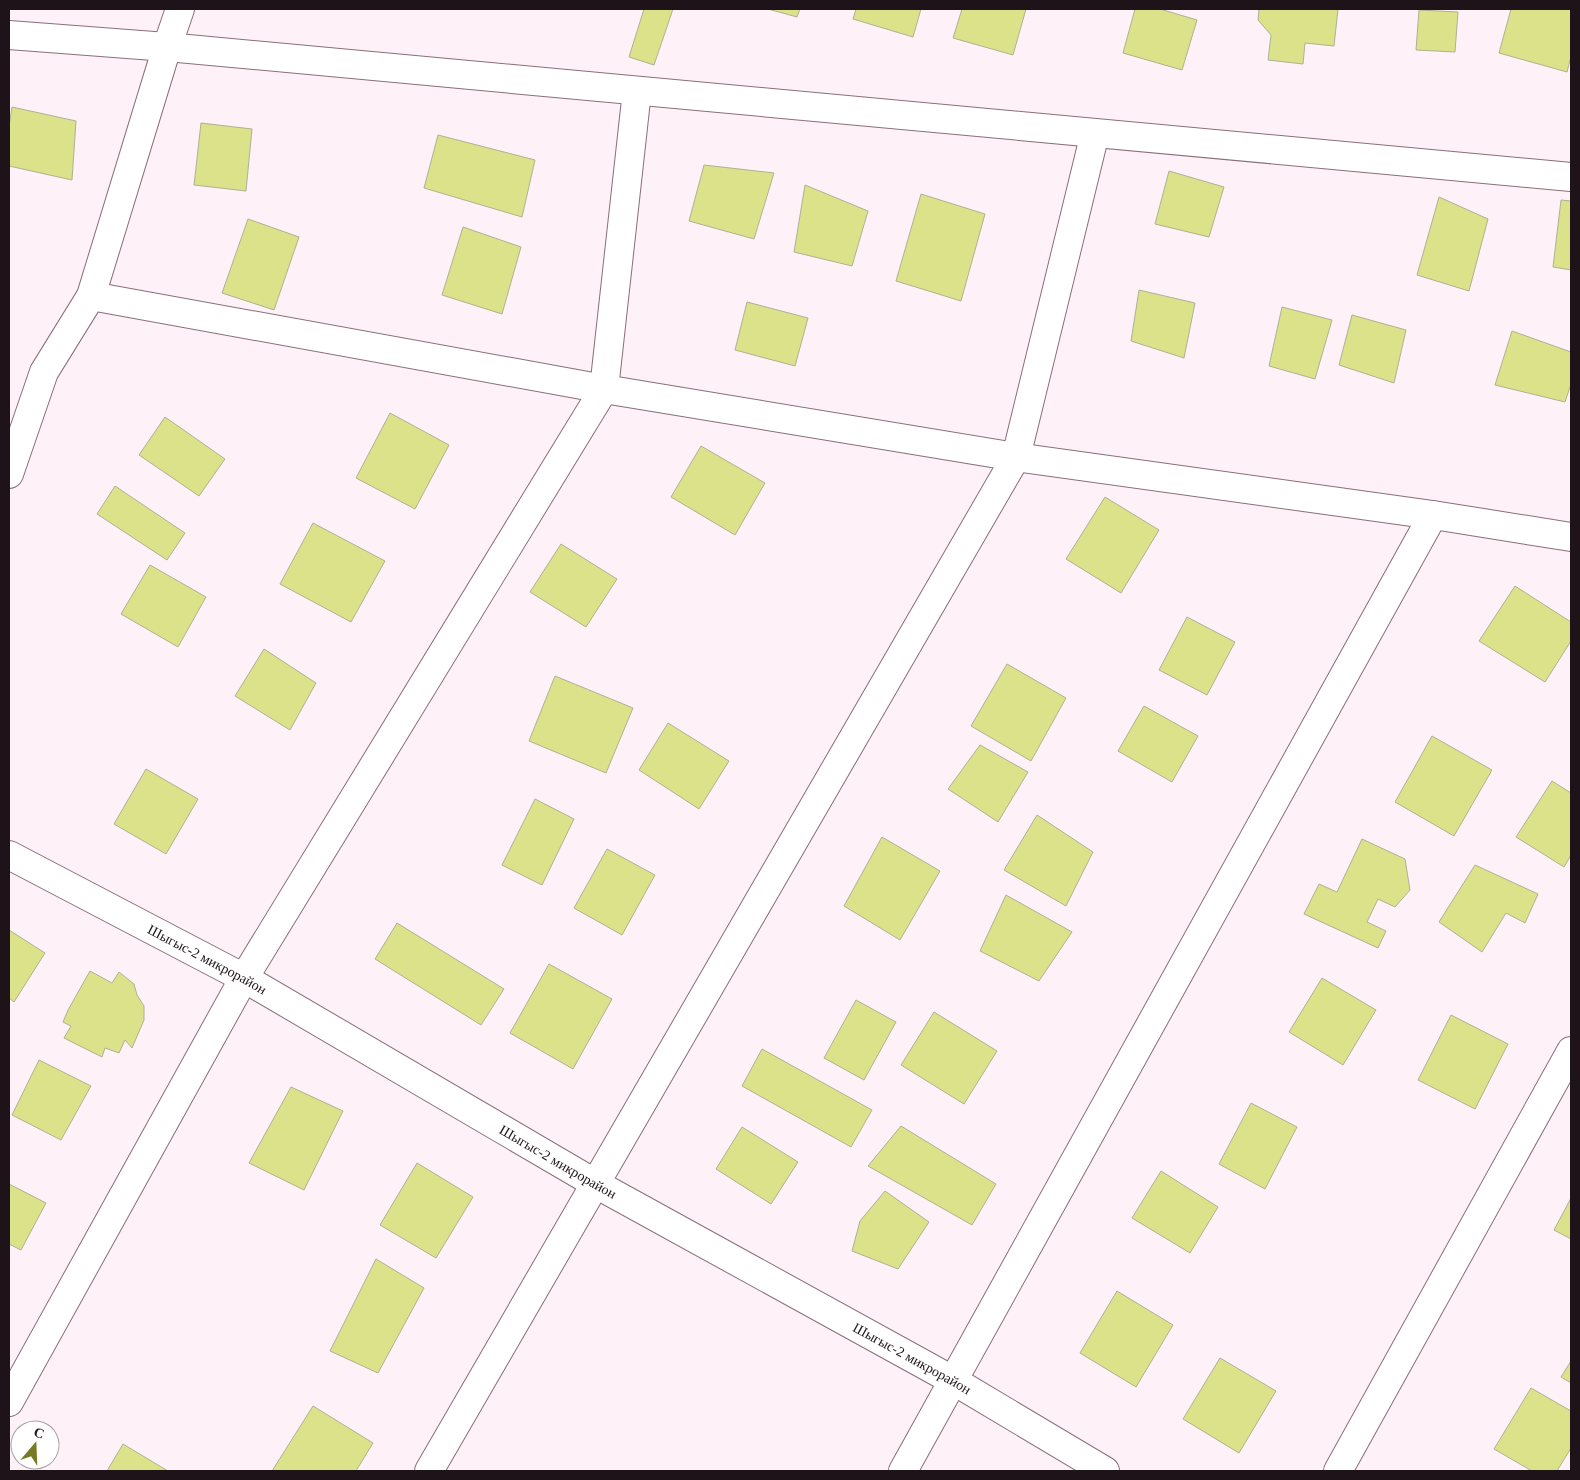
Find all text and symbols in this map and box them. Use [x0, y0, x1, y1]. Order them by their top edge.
street label: Шыгыс-2 микрорайон [145, 922, 270, 997]
street label: Шыгыс-2 микрорайон [497, 1122, 619, 1201]
street label: Шыгыс-2 микрорайон [851, 1319, 974, 1397]
north arrow [10, 1420, 60, 1470]
text: С [32, 1424, 46, 1442]

